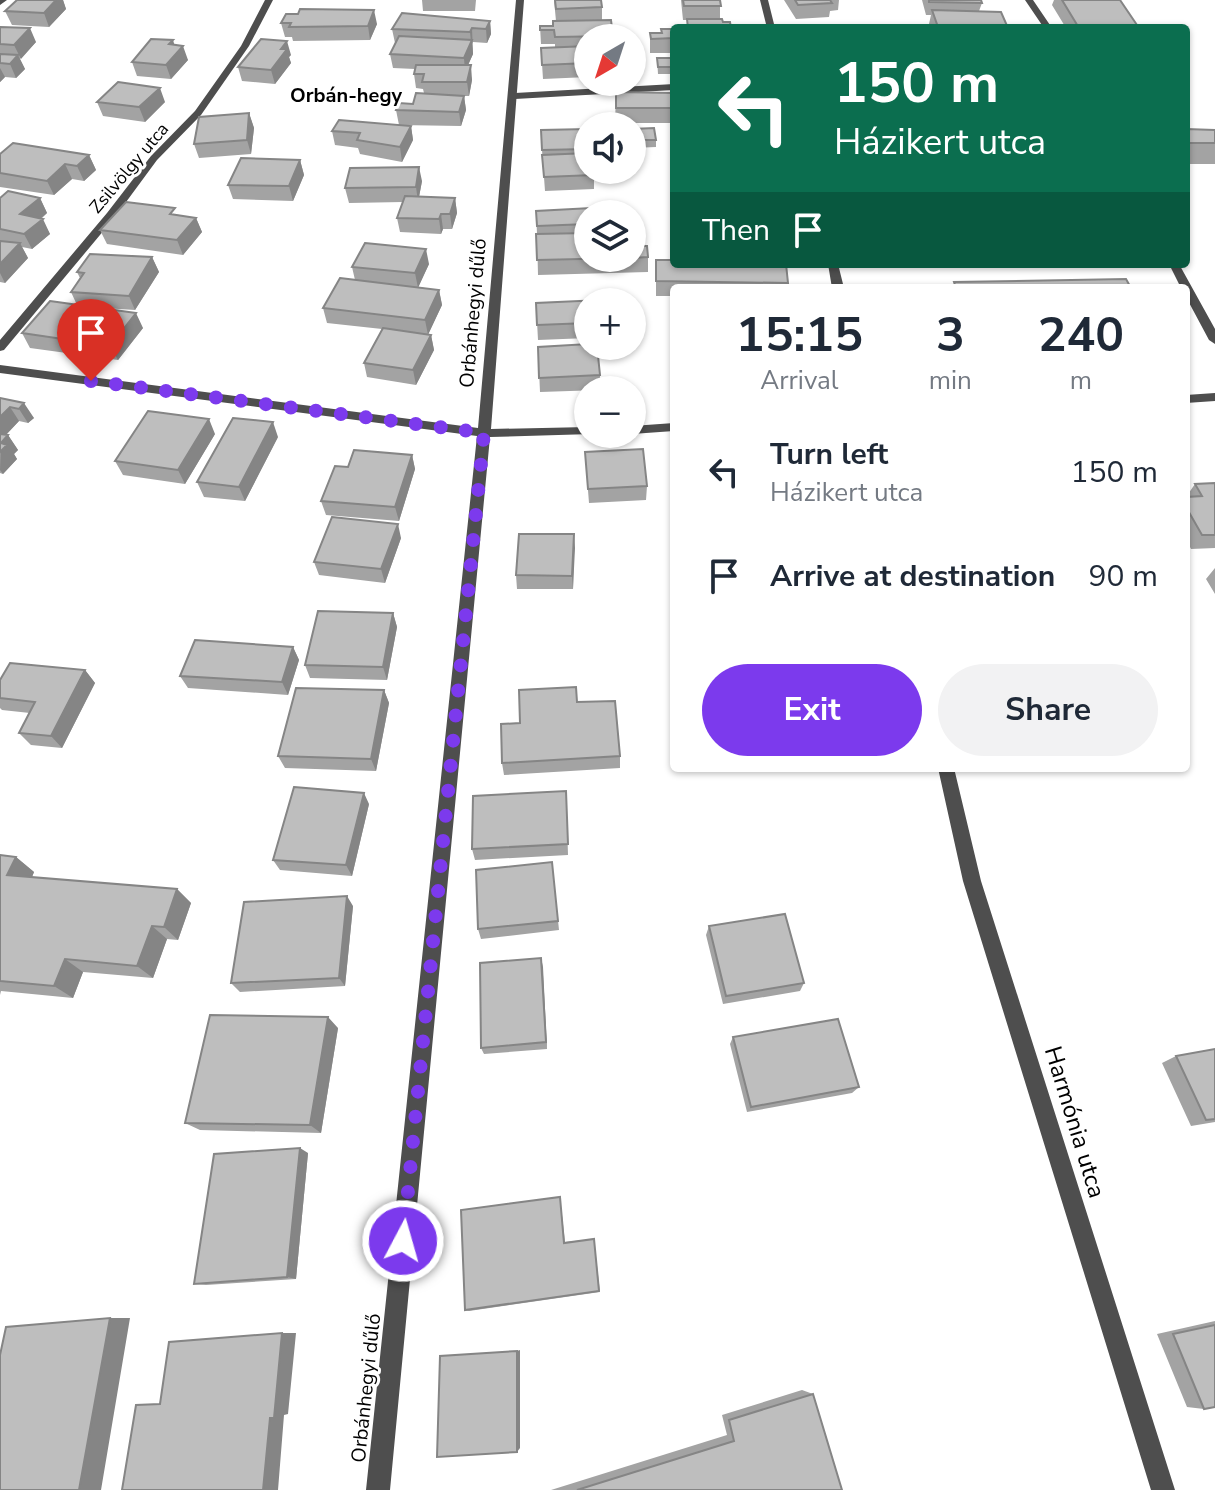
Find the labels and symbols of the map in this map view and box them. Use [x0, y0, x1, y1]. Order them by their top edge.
north arrow [574, 24, 646, 96]
district label: Orbán-hegy [290, 82, 402, 109]
street label: Zsilvölgy utca [84, 118, 174, 218]
street label: Orbánhegyi dűlő [453, 237, 493, 389]
pin [57, 299, 125, 381]
street label: Harmónia utca [1037, 1042, 1113, 1202]
position arrow [361, 1199, 445, 1283]
street label: Orbánhegyi dűlő [345, 1312, 387, 1464]

